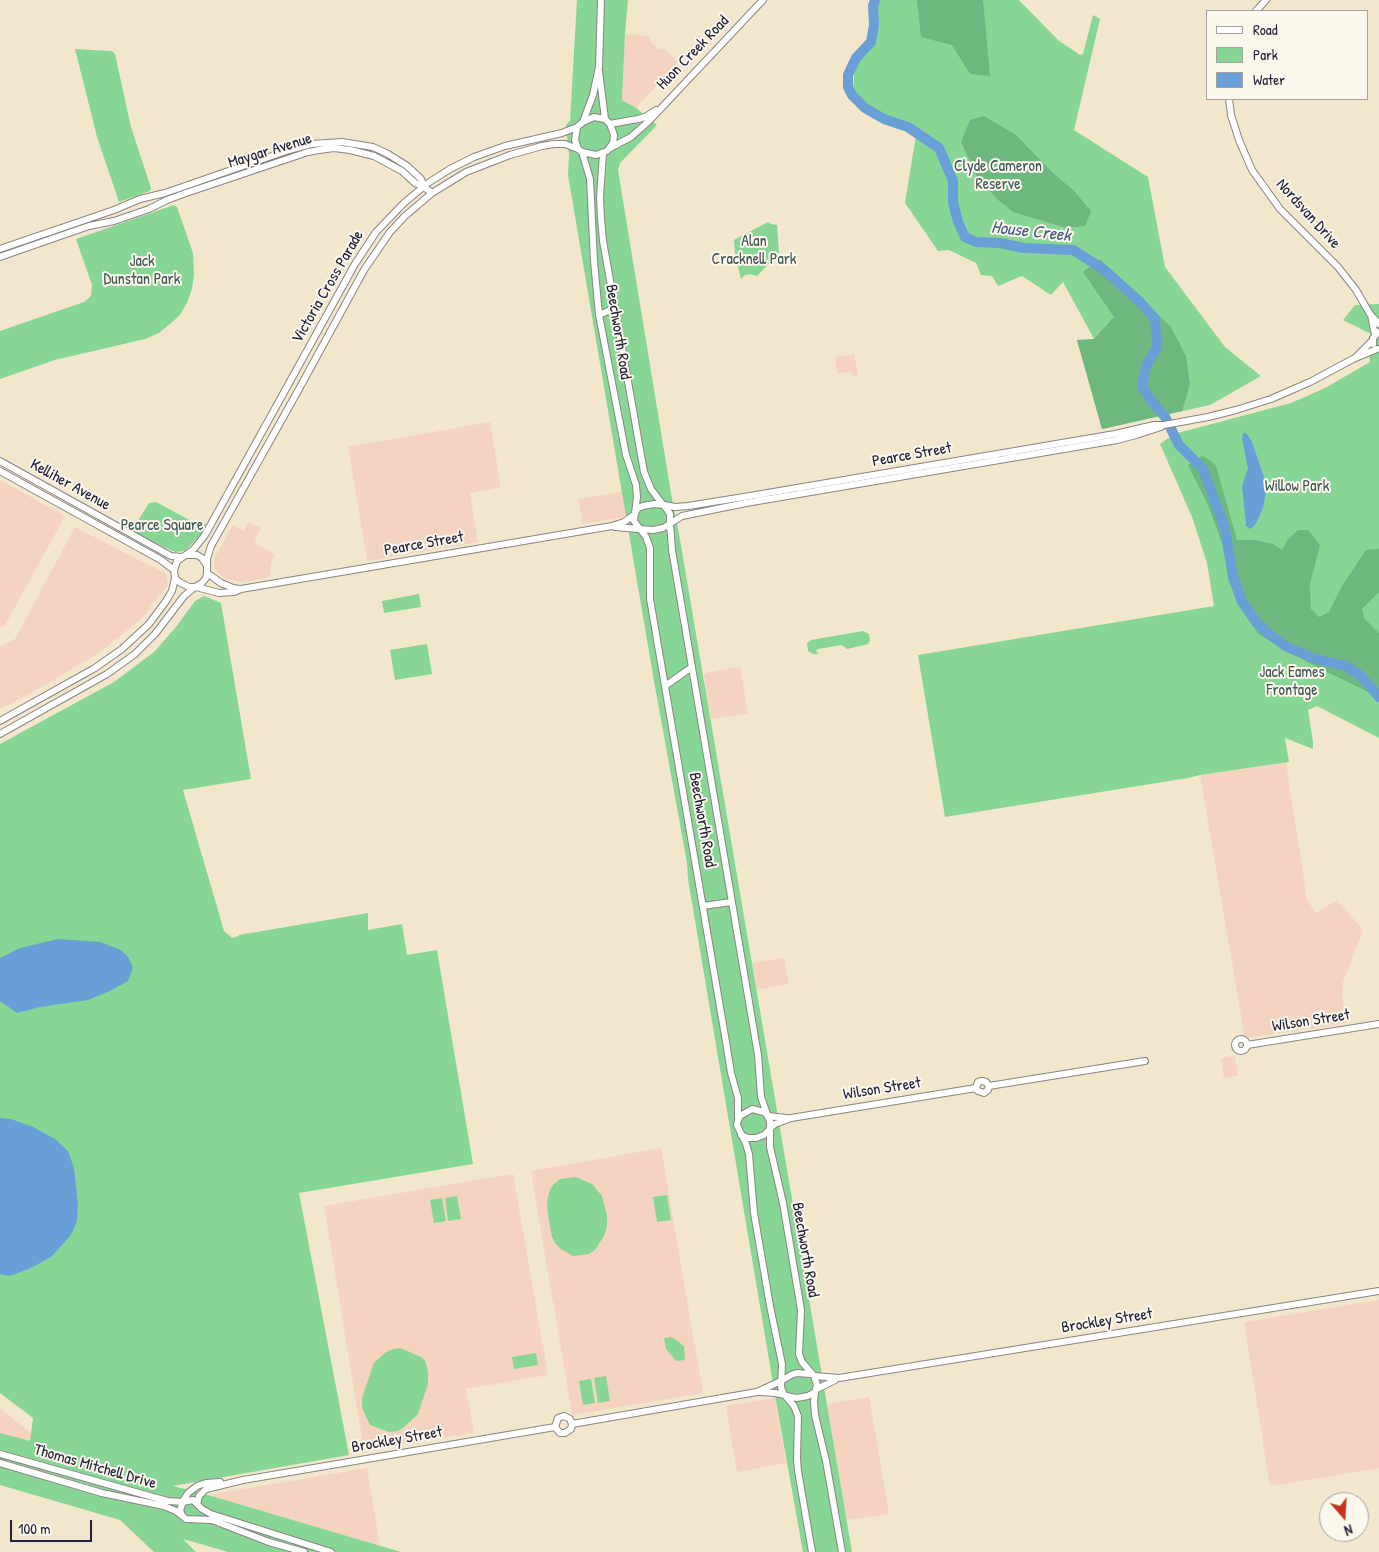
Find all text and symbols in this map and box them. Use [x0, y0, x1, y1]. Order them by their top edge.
legend [1206, 10, 1369, 100]
street label: Huon Creek Road [653, 12, 733, 94]
text: Road [1253, 19, 1278, 40]
text: Park [1253, 44, 1278, 65]
text: Water [1253, 69, 1285, 90]
street label: Maygar Avenue [226, 129, 314, 173]
park label: Clyde Cameron Reserve [954, 157, 1042, 195]
street label: Nordsvan Drive [1272, 175, 1344, 253]
water label: House Creek [990, 217, 1072, 247]
street label: Victoria Cross Parade [288, 227, 368, 347]
park label: Alan Cracknell Park [712, 232, 796, 270]
park label: Jack Dunstan Park [104, 252, 180, 290]
street label: Beechworth Road [601, 283, 635, 381]
street label: Pearce Street [871, 439, 953, 471]
street label: Kelliher Avenue [27, 455, 113, 515]
park label: Willow Park [1265, 477, 1329, 497]
park label: Pearce Square [121, 516, 203, 536]
street label: Pearce Street [383, 528, 465, 560]
park label: Jack Eames Frontage [1259, 663, 1325, 701]
street label: Beechworth Road [684, 771, 720, 869]
street label: Wilson Street [1271, 1005, 1351, 1037]
street label: Wilson Street [842, 1073, 922, 1105]
street label: Beechworth Road [787, 1201, 823, 1299]
street label: Brockley Street [1060, 1304, 1154, 1338]
street label: Brockley Street [350, 1423, 444, 1457]
street label: Thomas Mitchell Drive [32, 1440, 158, 1494]
north arrow [1319, 1492, 1369, 1542]
scale bar [12, 1510, 95, 1542]
text: 100 m [18, 1518, 51, 1539]
text: N [1342, 1521, 1355, 1541]

